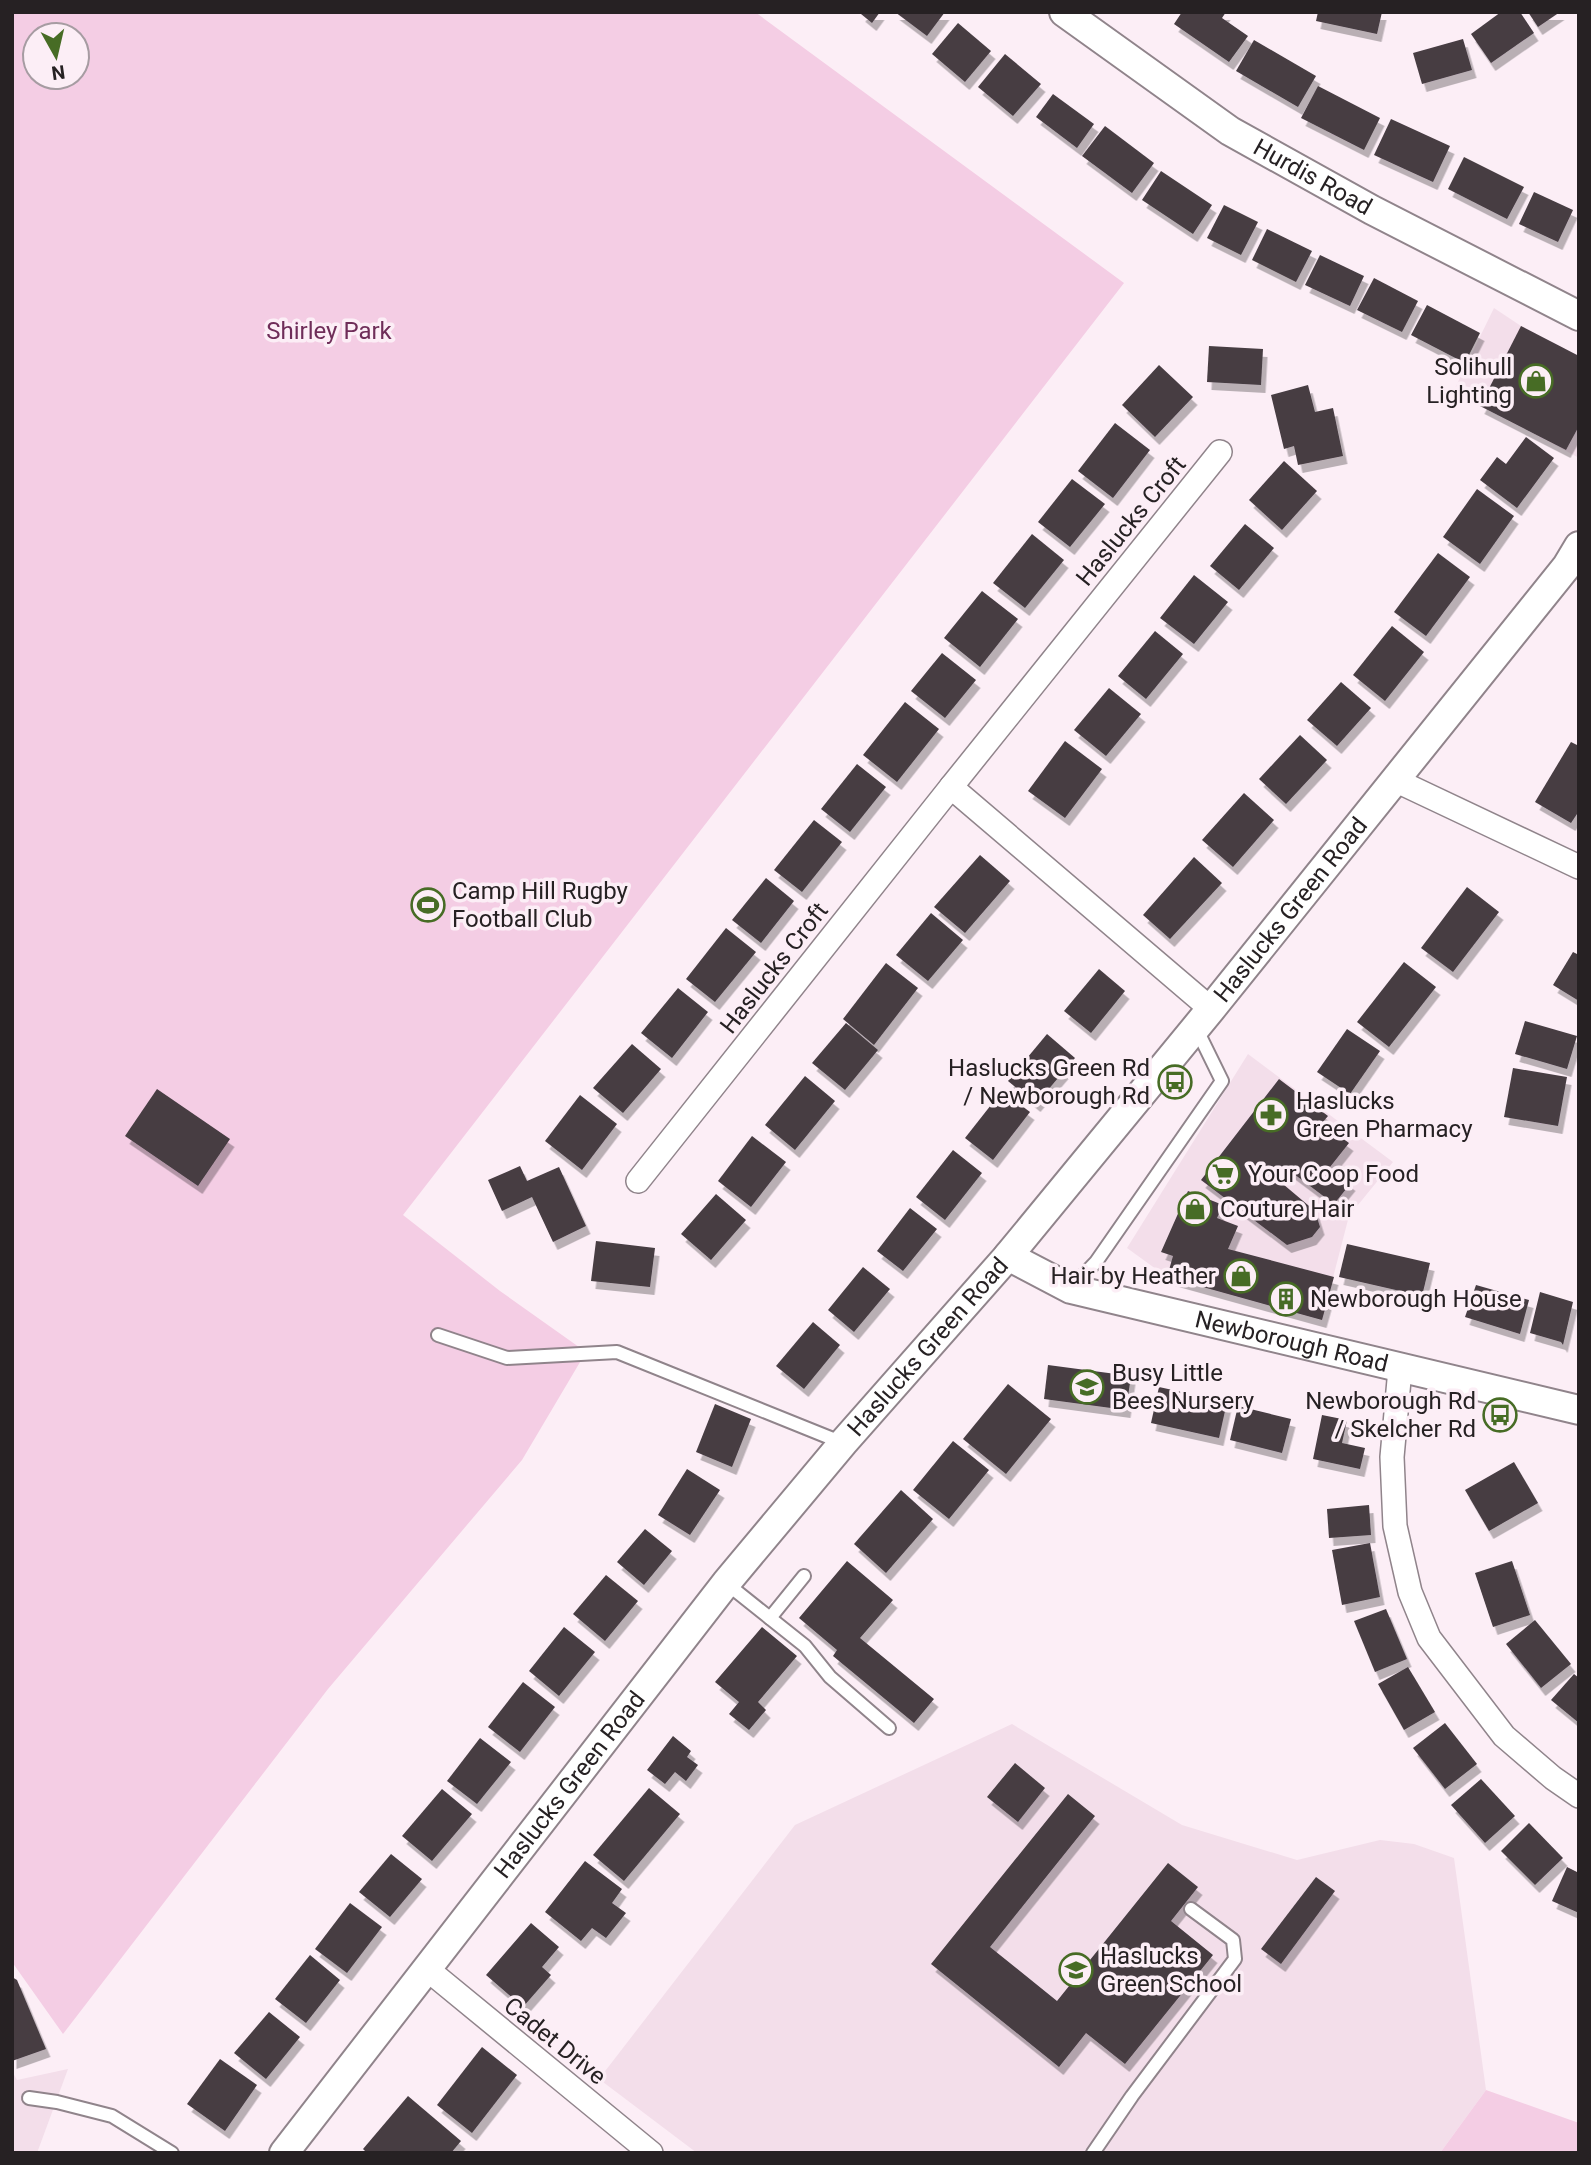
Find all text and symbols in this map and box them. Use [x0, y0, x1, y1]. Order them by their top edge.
north arrow [21, 21, 91, 91]
text: N [50, 60, 67, 85]
street label: Hurdis Road [1249, 133, 1377, 221]
park label: Shirley Park [266, 317, 393, 345]
place label: Solihull Lighting [1426, 353, 1512, 409]
shop icon: Solihull Lighting [1517, 362, 1555, 400]
street label: Haslucks Croft [1070, 451, 1192, 591]
street label: Haslucks Green Road [1208, 812, 1373, 1008]
place label: Camp Hill Rugby Football Club [452, 877, 629, 933]
sports icon: Camp Hill Rugby Football Club [409, 886, 447, 924]
street label: Haslucks Croft [714, 897, 834, 1039]
place label: Haslucks Green Rd / Newborough Rd [948, 1054, 1150, 1110]
bus stop icon: Haslucks Green Rd / Newborough Rd [1156, 1063, 1194, 1101]
place label: Haslucks Green Pharmacy [1296, 1087, 1473, 1143]
pharmacy icon: Haslucks Green Pharmacy [1252, 1096, 1290, 1134]
supermarket icon: Your Coop Food [1204, 1155, 1242, 1193]
place label: Your Coop Food [1248, 1160, 1419, 1188]
shop icon: Couture Hair [1176, 1190, 1214, 1228]
place label: Couture Hair [1220, 1195, 1354, 1223]
street label: Haslucks Green Road [842, 1252, 1014, 1442]
shop icon: Hair by Heather [1222, 1257, 1260, 1295]
place label: Hair by Heather [1050, 1262, 1216, 1290]
building icon: Newborough House [1267, 1280, 1305, 1318]
place label: Newborough House [1310, 1285, 1522, 1313]
street label: Newborough Road [1192, 1305, 1391, 1378]
place label: Busy Little Bees Nursery [1112, 1359, 1255, 1415]
school or university icon: Busy Little Bees Nursery [1068, 1368, 1106, 1406]
place label: Newborough Rd / Skelcher Rd [1305, 1387, 1476, 1443]
bus stop icon: Newborough Rd / Skelcher Rd [1481, 1396, 1519, 1434]
street label: Haslucks Green Road [488, 1686, 651, 1884]
place label: Haslucks Green School [1100, 1942, 1242, 1998]
school or university icon: Haslucks Green School [1057, 1951, 1095, 1989]
street label: Cadet Drive [499, 1992, 611, 2090]

